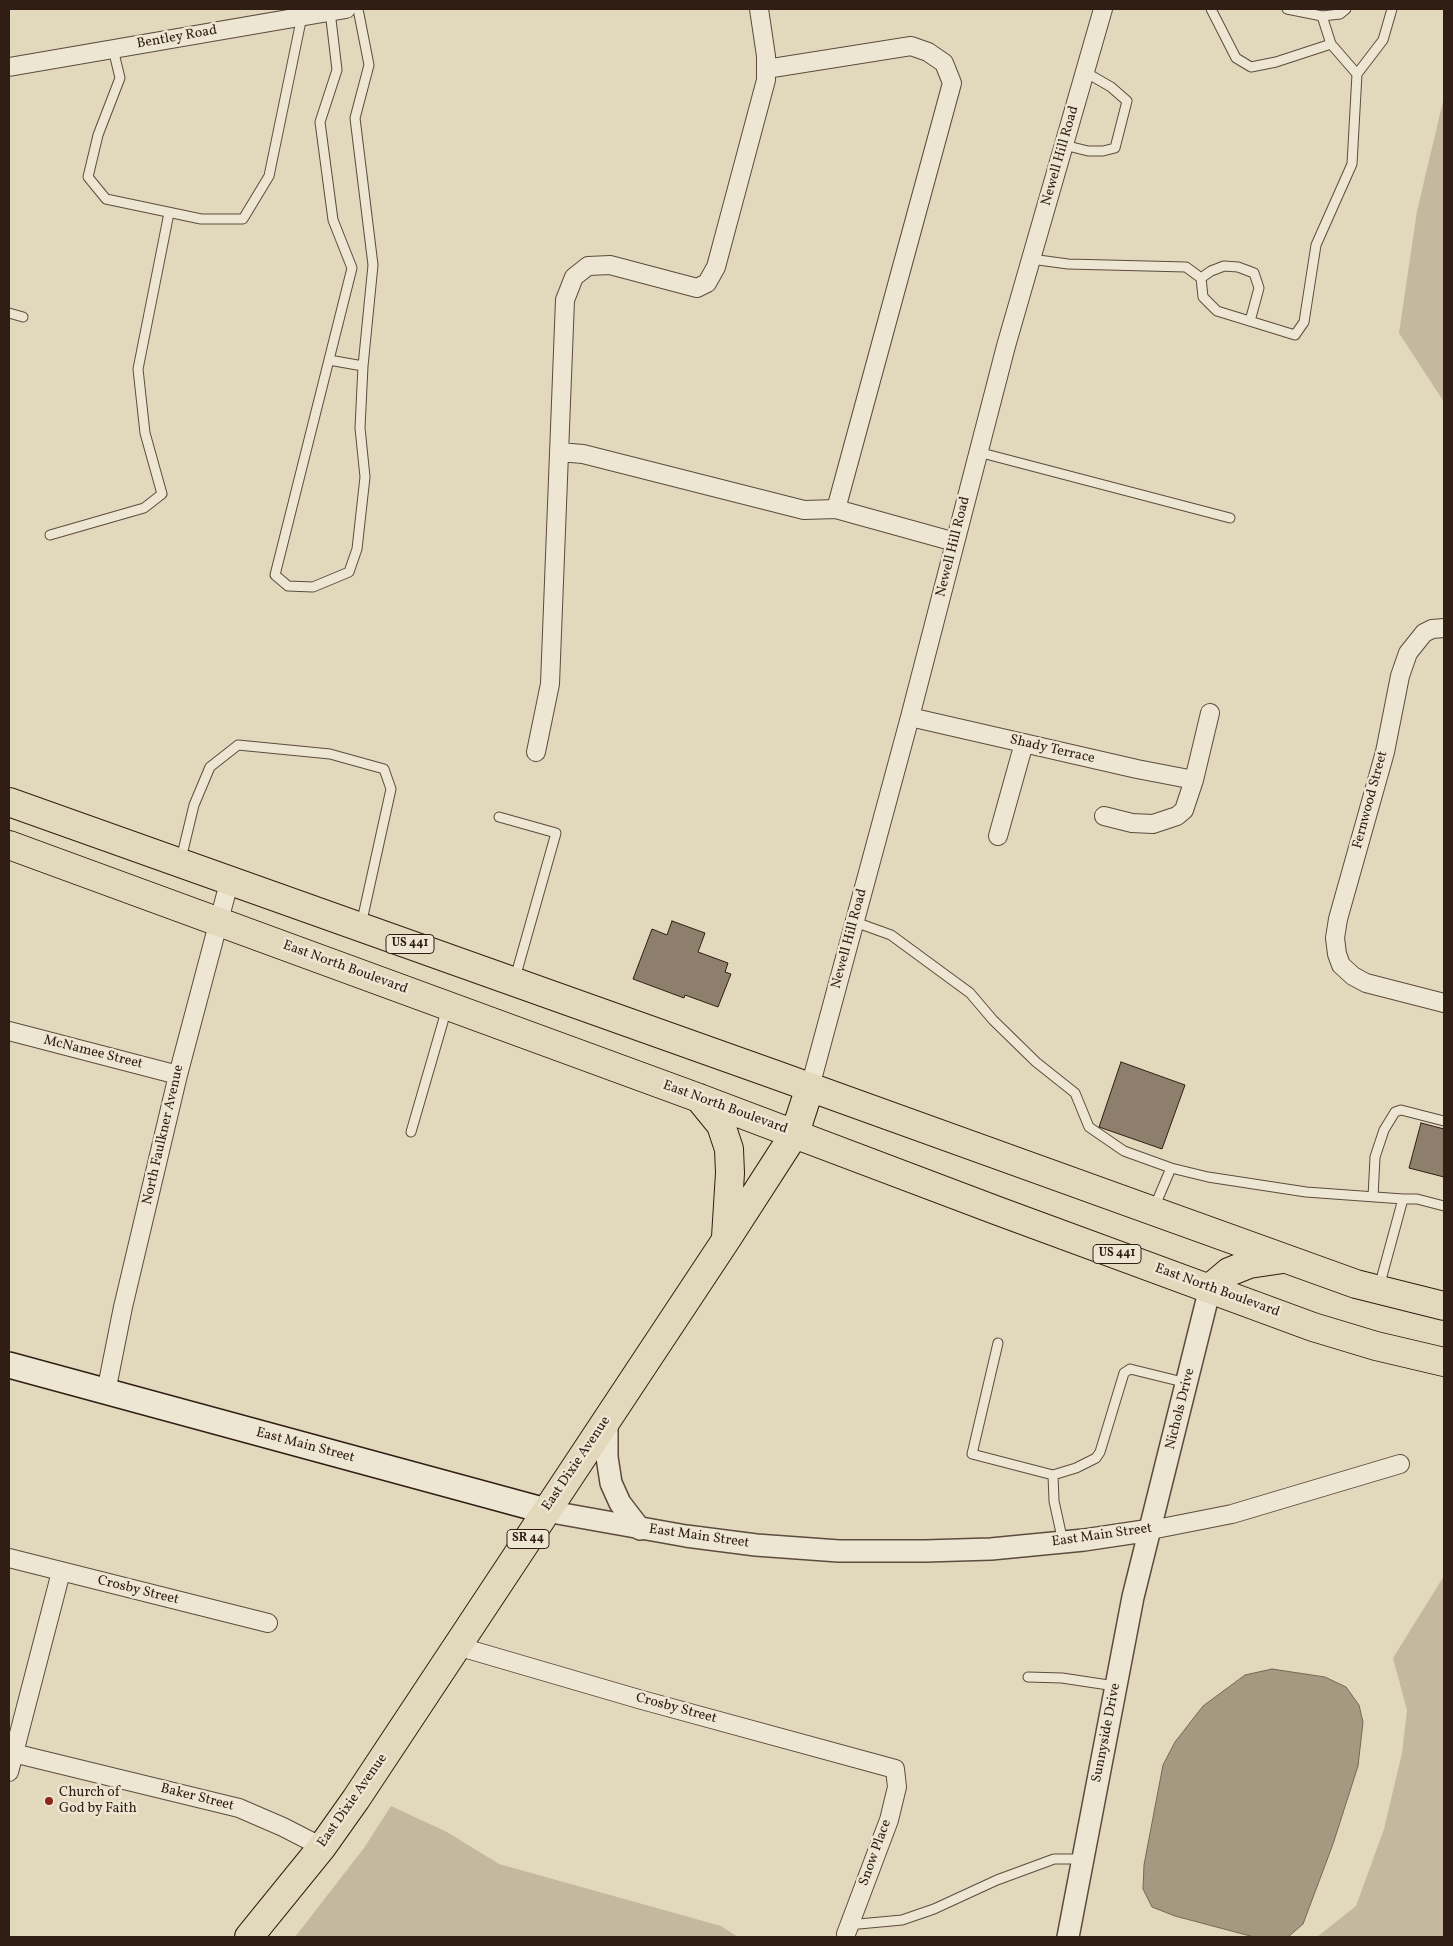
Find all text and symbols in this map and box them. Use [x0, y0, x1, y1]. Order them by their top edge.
street label: Bentley Road [136, 23, 218, 53]
street label: Newell Hill Road [1039, 104, 1083, 208]
street label: Newell Hill Road [933, 495, 975, 599]
street label: Shady Terrace [1008, 732, 1096, 768]
street label: Fernwood Street [1350, 749, 1392, 851]
street label: Newell Hill Road [829, 887, 871, 991]
road number: US 441 [386, 934, 434, 954]
street label: East North Boulevard [280, 938, 410, 998]
street label: McNamee Street [42, 1033, 144, 1073]
street label: North Faulkner Avenue [140, 1063, 188, 1207]
street label: East North Boulevard [660, 1078, 790, 1138]
road number: US 441 [1093, 1244, 1141, 1264]
street label: East North Boulevard [1152, 1261, 1282, 1321]
street label: Nichols Drive [1163, 1367, 1199, 1451]
street label: East Dixie Avenue [539, 1414, 615, 1514]
street label: East Main Street [254, 1425, 356, 1467]
street label: East Main Street [1051, 1521, 1153, 1551]
street label: East Main Street [648, 1522, 750, 1552]
road number: SR 44 [507, 1530, 549, 1548]
street label: Crosby Street [96, 1573, 180, 1609]
street label: Sunnyside Drive [1089, 1682, 1125, 1784]
street label: Crosby Street [634, 1690, 718, 1728]
street label: East Dixie Avenue [314, 1751, 392, 1851]
street label: Baker Street [159, 1781, 235, 1815]
place label: Church of God by Faith [59, 1785, 137, 1818]
marker: Church of God by Faith [43, 1795, 55, 1807]
street label: Snow Place [856, 1818, 896, 1888]

